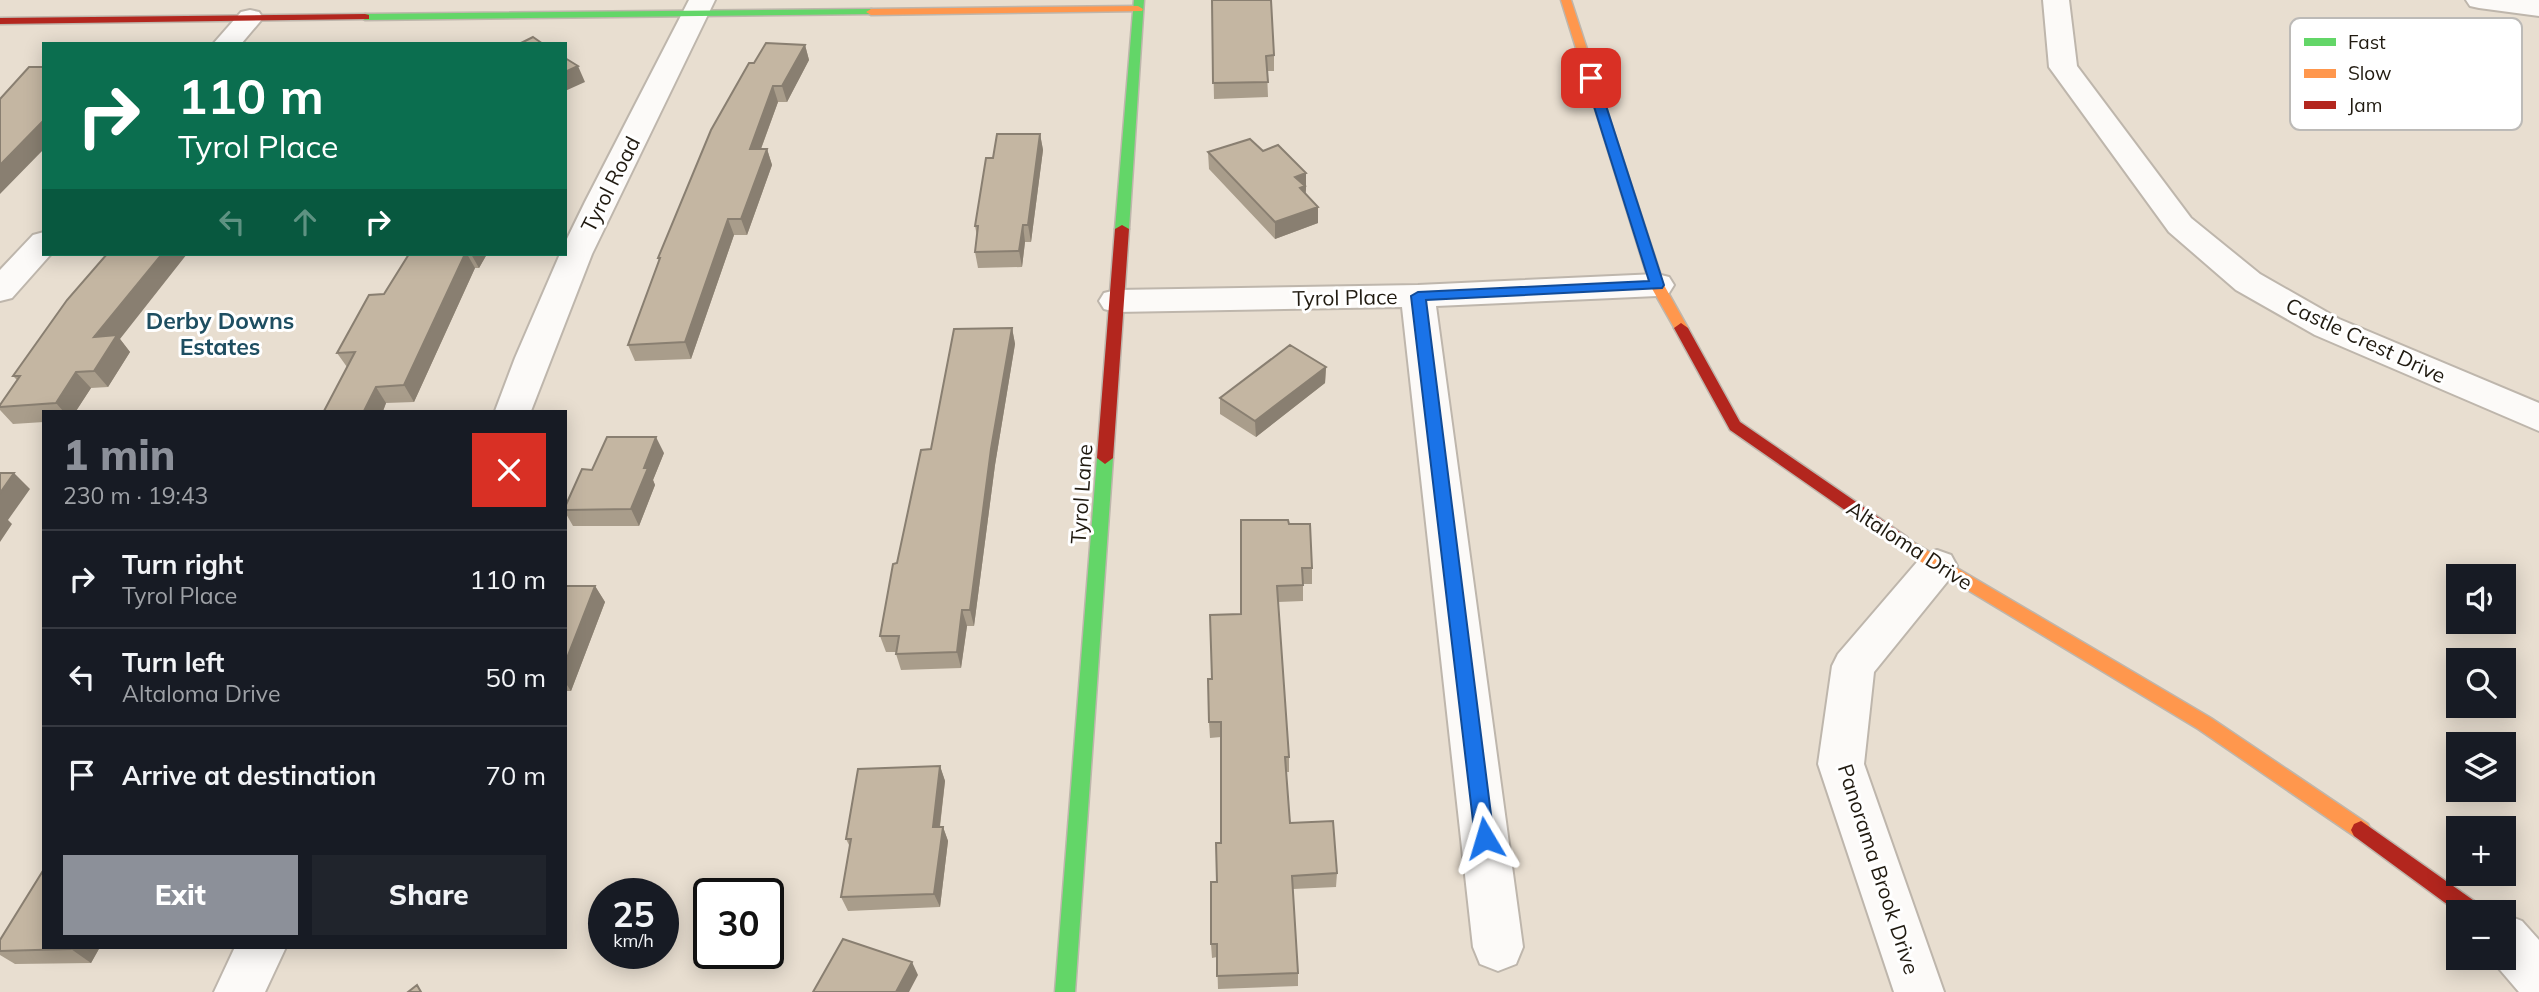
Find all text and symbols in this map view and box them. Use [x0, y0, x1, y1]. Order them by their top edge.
legend [2290, 18, 2522, 130]
text: Fast [2348, 30, 2386, 54]
pin [1561, 48, 1621, 108]
icon: arrive [1572, 59, 1610, 97]
text: Slow [2348, 61, 2392, 85]
text: 110 m [178, 65, 324, 126]
icon: right [63, 70, 154, 161]
text: Jam [2348, 93, 2382, 117]
text: Tyrol Place [178, 126, 338, 166]
street label: Tyrol Road [575, 132, 645, 236]
icon: left [213, 203, 251, 241]
icon: ahead [286, 203, 324, 241]
icon: right [359, 203, 397, 241]
street label: Tyrol Place [1292, 283, 1398, 311]
street label: Castle Crest Drive [2282, 292, 2450, 388]
district label: Derby Downs Estates [146, 306, 294, 361]
text: 1 min [63, 428, 176, 481]
button: close [472, 433, 546, 507]
street label: Tyrol Lane [1065, 443, 1097, 545]
text: 230 m · 19:43 [63, 481, 208, 510]
street label: Altaloma Drive [1842, 495, 1978, 595]
text: Turn right [122, 548, 243, 581]
icon: right [63, 560, 101, 598]
text: 110 m [470, 563, 546, 596]
map controls [2446, 564, 2516, 970]
button: sound [2446, 564, 2516, 634]
text: Tyrol Place [122, 581, 237, 610]
text: Turn left [122, 646, 224, 679]
button: search [2446, 648, 2516, 718]
icon: left [63, 658, 101, 696]
text: 50 m [485, 661, 546, 694]
text: Altaloma Drive [122, 679, 280, 708]
button: layers [2446, 732, 2516, 802]
icon: arrive [63, 756, 101, 794]
text: Arrive at destination [122, 759, 377, 792]
text: 70 m [485, 759, 546, 792]
street label: Panorama Brook Drive [1833, 761, 1925, 977]
position arrow [1448, 801, 1522, 875]
button: + [2446, 816, 2516, 886]
button: Exit [63, 855, 298, 935]
button: Share [312, 855, 546, 935]
speed limit sign: 30 [693, 878, 784, 969]
text: 25 [612, 892, 655, 936]
button: − [2446, 900, 2516, 970]
text: km/h [613, 929, 654, 952]

